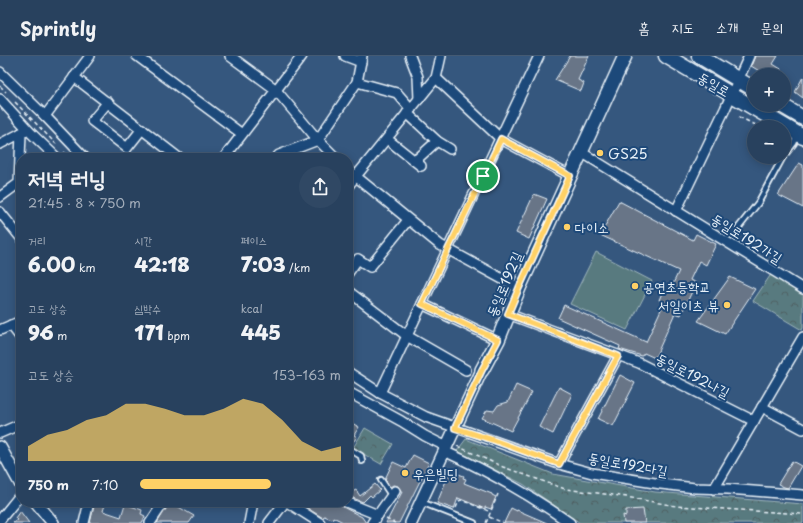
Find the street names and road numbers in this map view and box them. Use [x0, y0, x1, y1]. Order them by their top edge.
street label: 동일로 [694, 66, 734, 102]
street label: 동일로192가길 [707, 208, 787, 269]
street label: 동일로192길 [481, 247, 527, 320]
street label: 동일로192나길 [652, 347, 734, 403]
street label: 동일로192다길 [587, 447, 670, 481]

